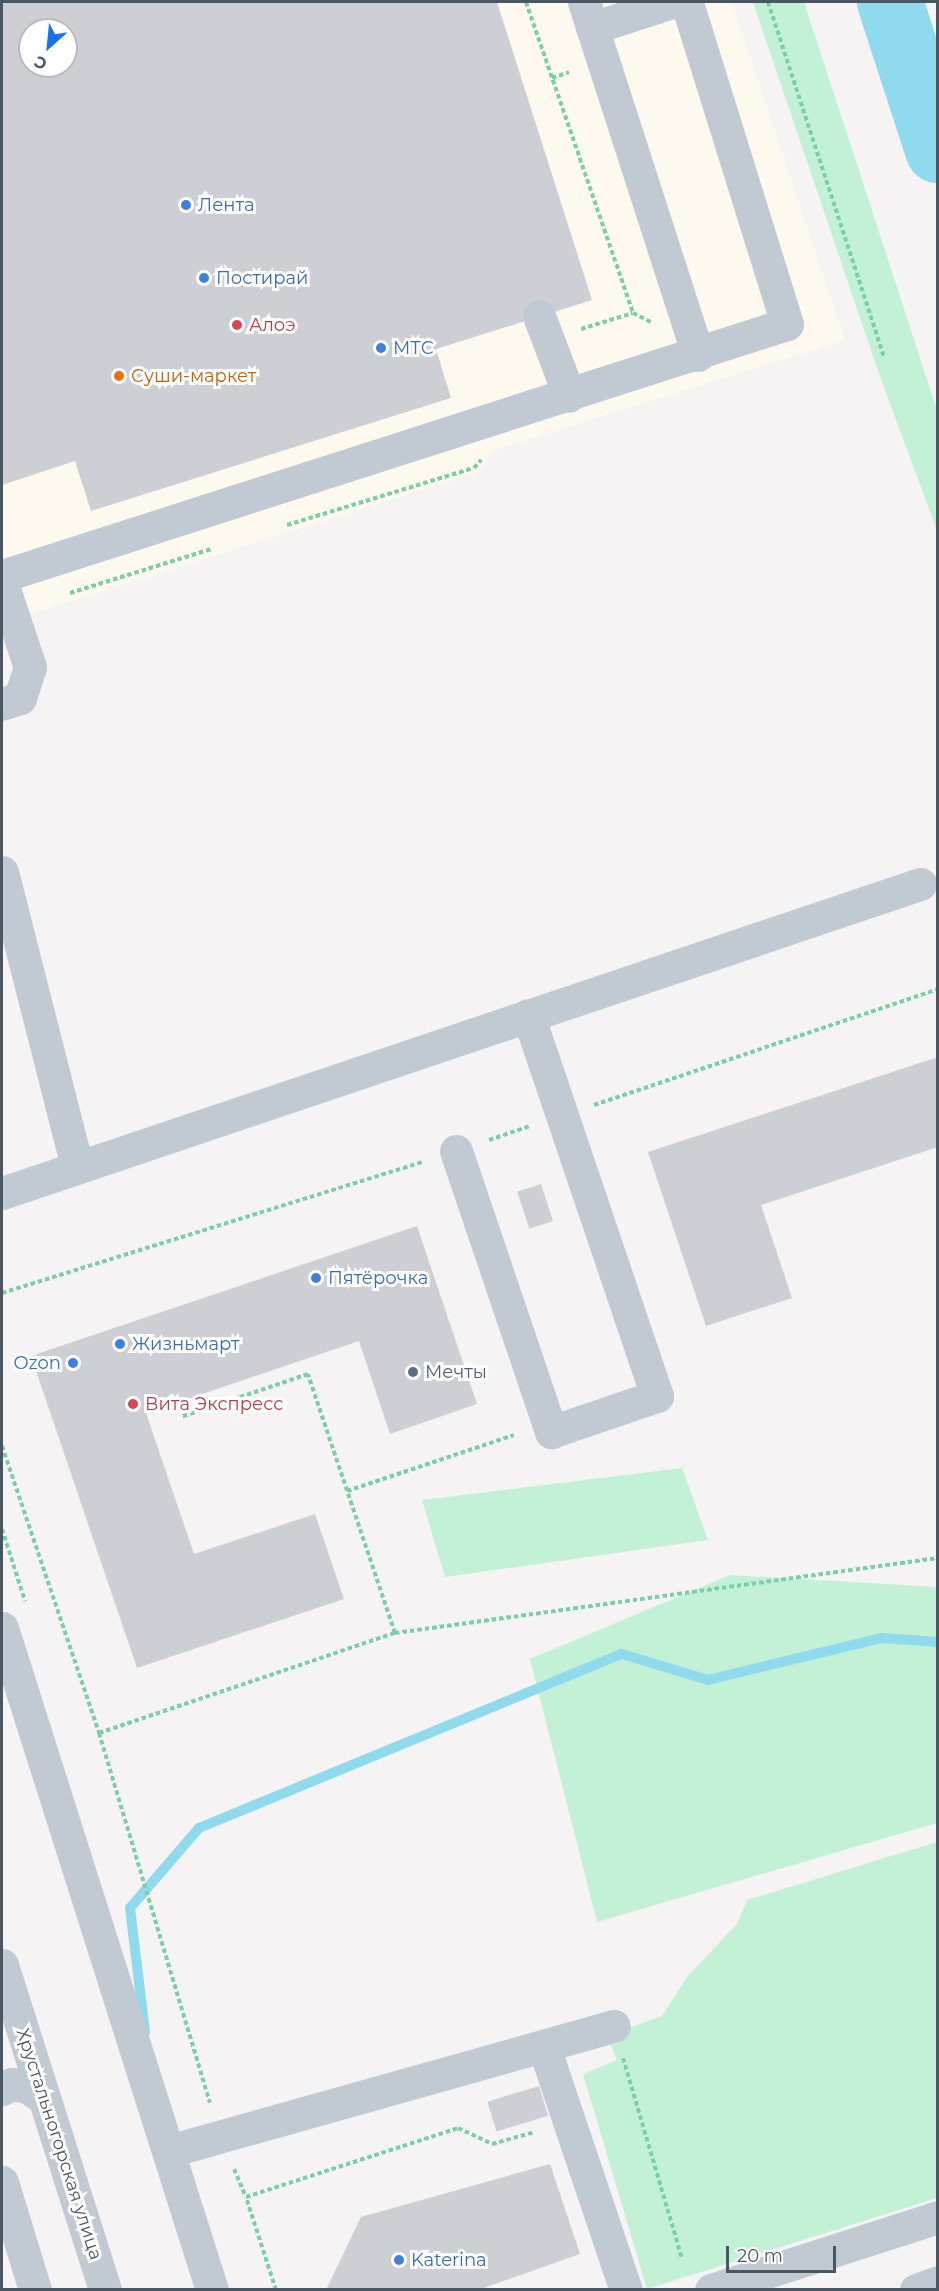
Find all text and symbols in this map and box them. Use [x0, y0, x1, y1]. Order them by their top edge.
north arrow [18, 18, 78, 78]
text: С [31, 52, 50, 74]
place label: Лента [198, 194, 254, 216]
marker: Лента [179, 198, 193, 212]
place label: Постирай [216, 267, 308, 289]
marker: Постирай [197, 271, 211, 285]
place label: Алоэ [249, 314, 295, 336]
marker: Алоэ [230, 318, 244, 332]
place label: МТС [393, 337, 434, 359]
marker: МТС [374, 341, 388, 355]
place label: Суши-маркет [131, 365, 256, 387]
marker: Суши-маркет [112, 369, 126, 383]
place label: Пятёрочка [328, 1267, 428, 1289]
marker: Пятёрочка [309, 1271, 323, 1285]
place label: Жизньмарт [132, 1333, 240, 1355]
marker: Жизньмарт [113, 1337, 127, 1351]
place label: Ozon [13, 1352, 61, 1374]
marker: Ozon [66, 1356, 80, 1370]
place label: Мечты [425, 1361, 487, 1383]
marker: Мечты [406, 1365, 420, 1379]
place label: Вита Экспресс [145, 1393, 283, 1415]
marker: Вита Экспресс [126, 1397, 140, 1411]
street label: Хрустальногорская улица [11, 2026, 107, 2262]
scale bar [729, 2234, 838, 2272]
text: 20 m [737, 2245, 783, 2267]
place label: Katerina [411, 2249, 487, 2271]
marker: Katerina [392, 2253, 406, 2267]

